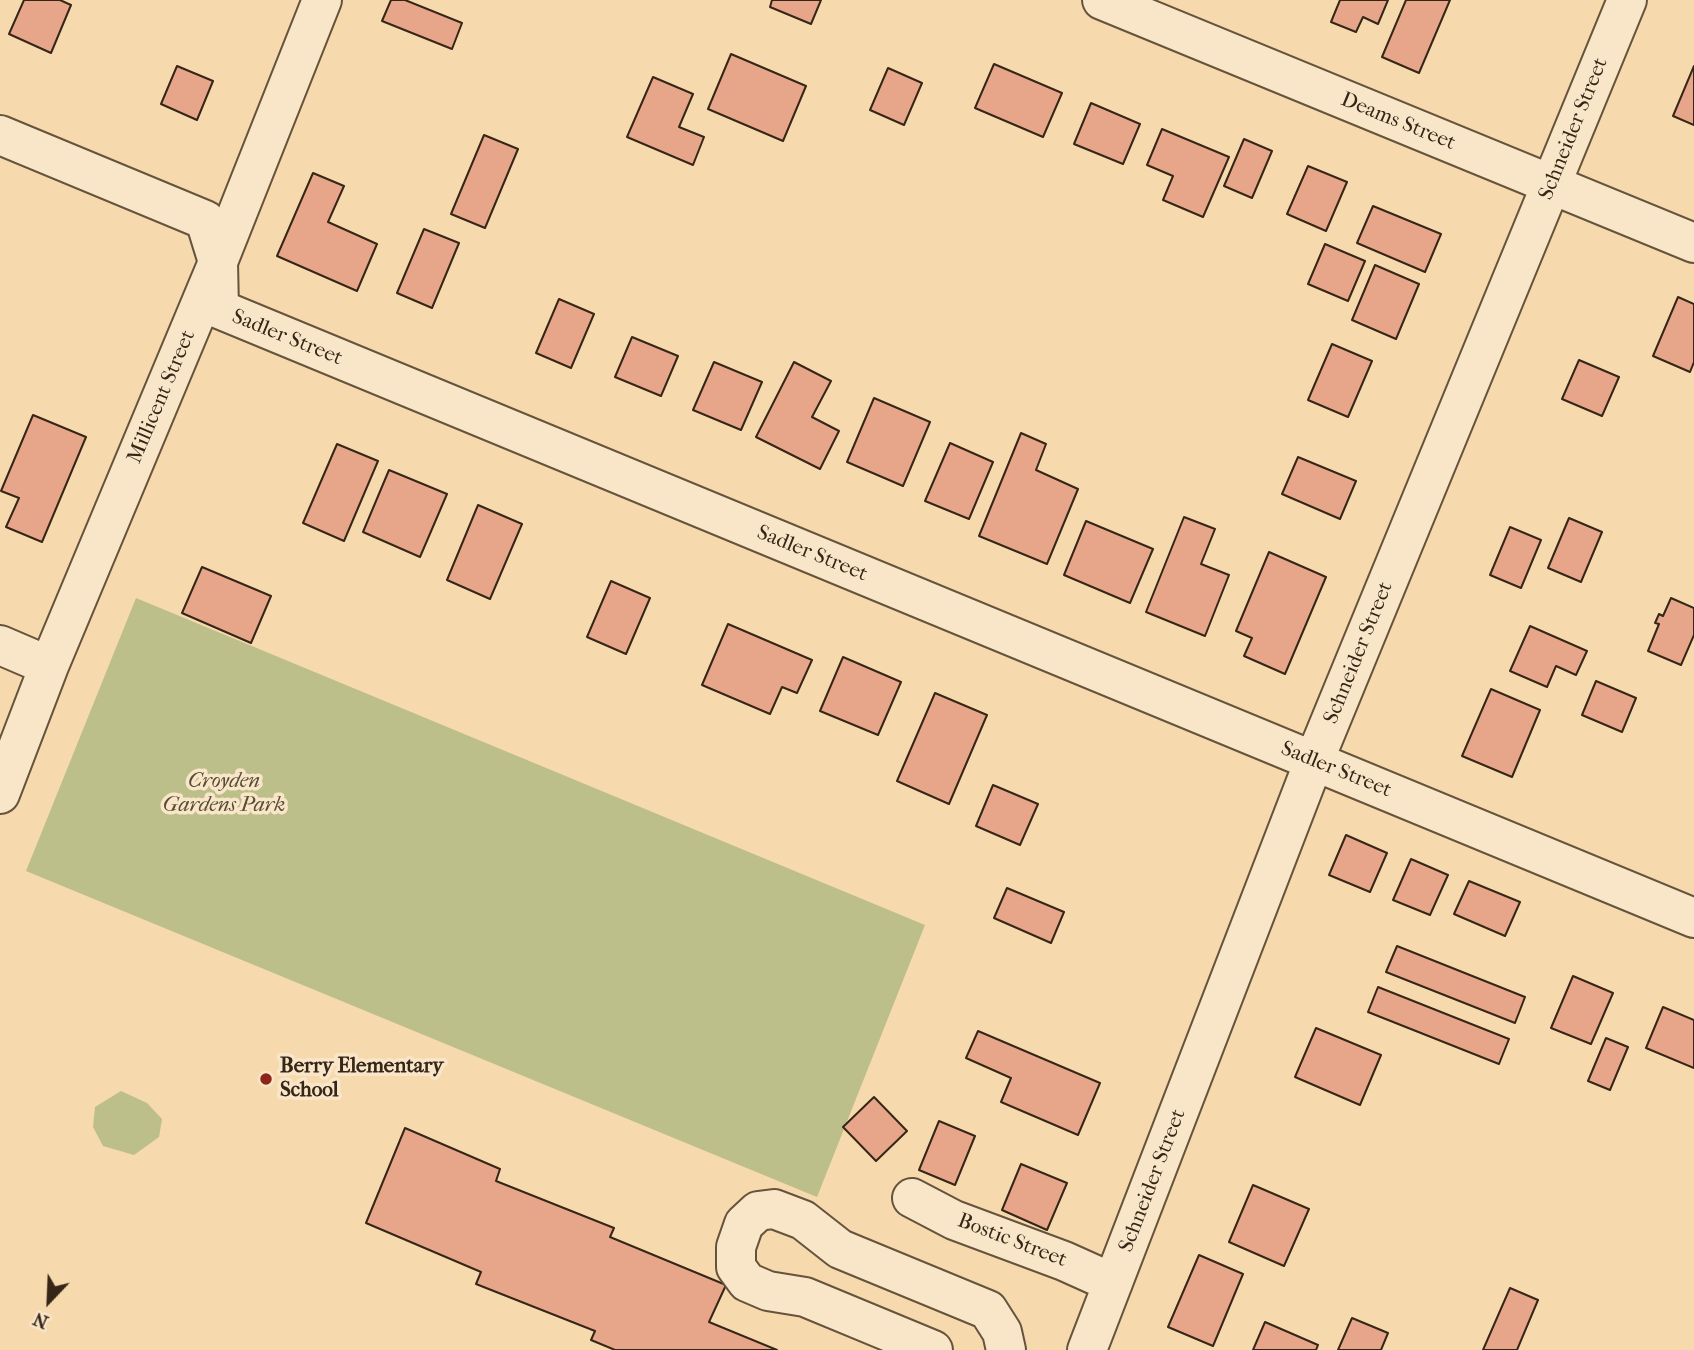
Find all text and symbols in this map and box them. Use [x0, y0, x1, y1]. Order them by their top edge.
street label: Schneider Street [1534, 54, 1614, 204]
street label: Deams Street [1337, 88, 1459, 156]
street label: Sadler Street [228, 304, 346, 372]
street label: Millicent Street [123, 327, 201, 467]
street label: Sadler Street [753, 520, 871, 588]
street label: Schneider Street [1319, 578, 1399, 728]
street label: Sadler Street [1277, 736, 1395, 804]
park label: Croyden Gardens Park [163, 769, 285, 819]
place label: Berry Elementary School [280, 1054, 444, 1104]
marker: Berry Elementary School [258, 1071, 274, 1087]
street label: Schneider Street [1114, 1106, 1192, 1256]
street label: Bostic Street [954, 1209, 1070, 1273]
north arrow [14, 1266, 84, 1336]
text: N [30, 1307, 52, 1333]

